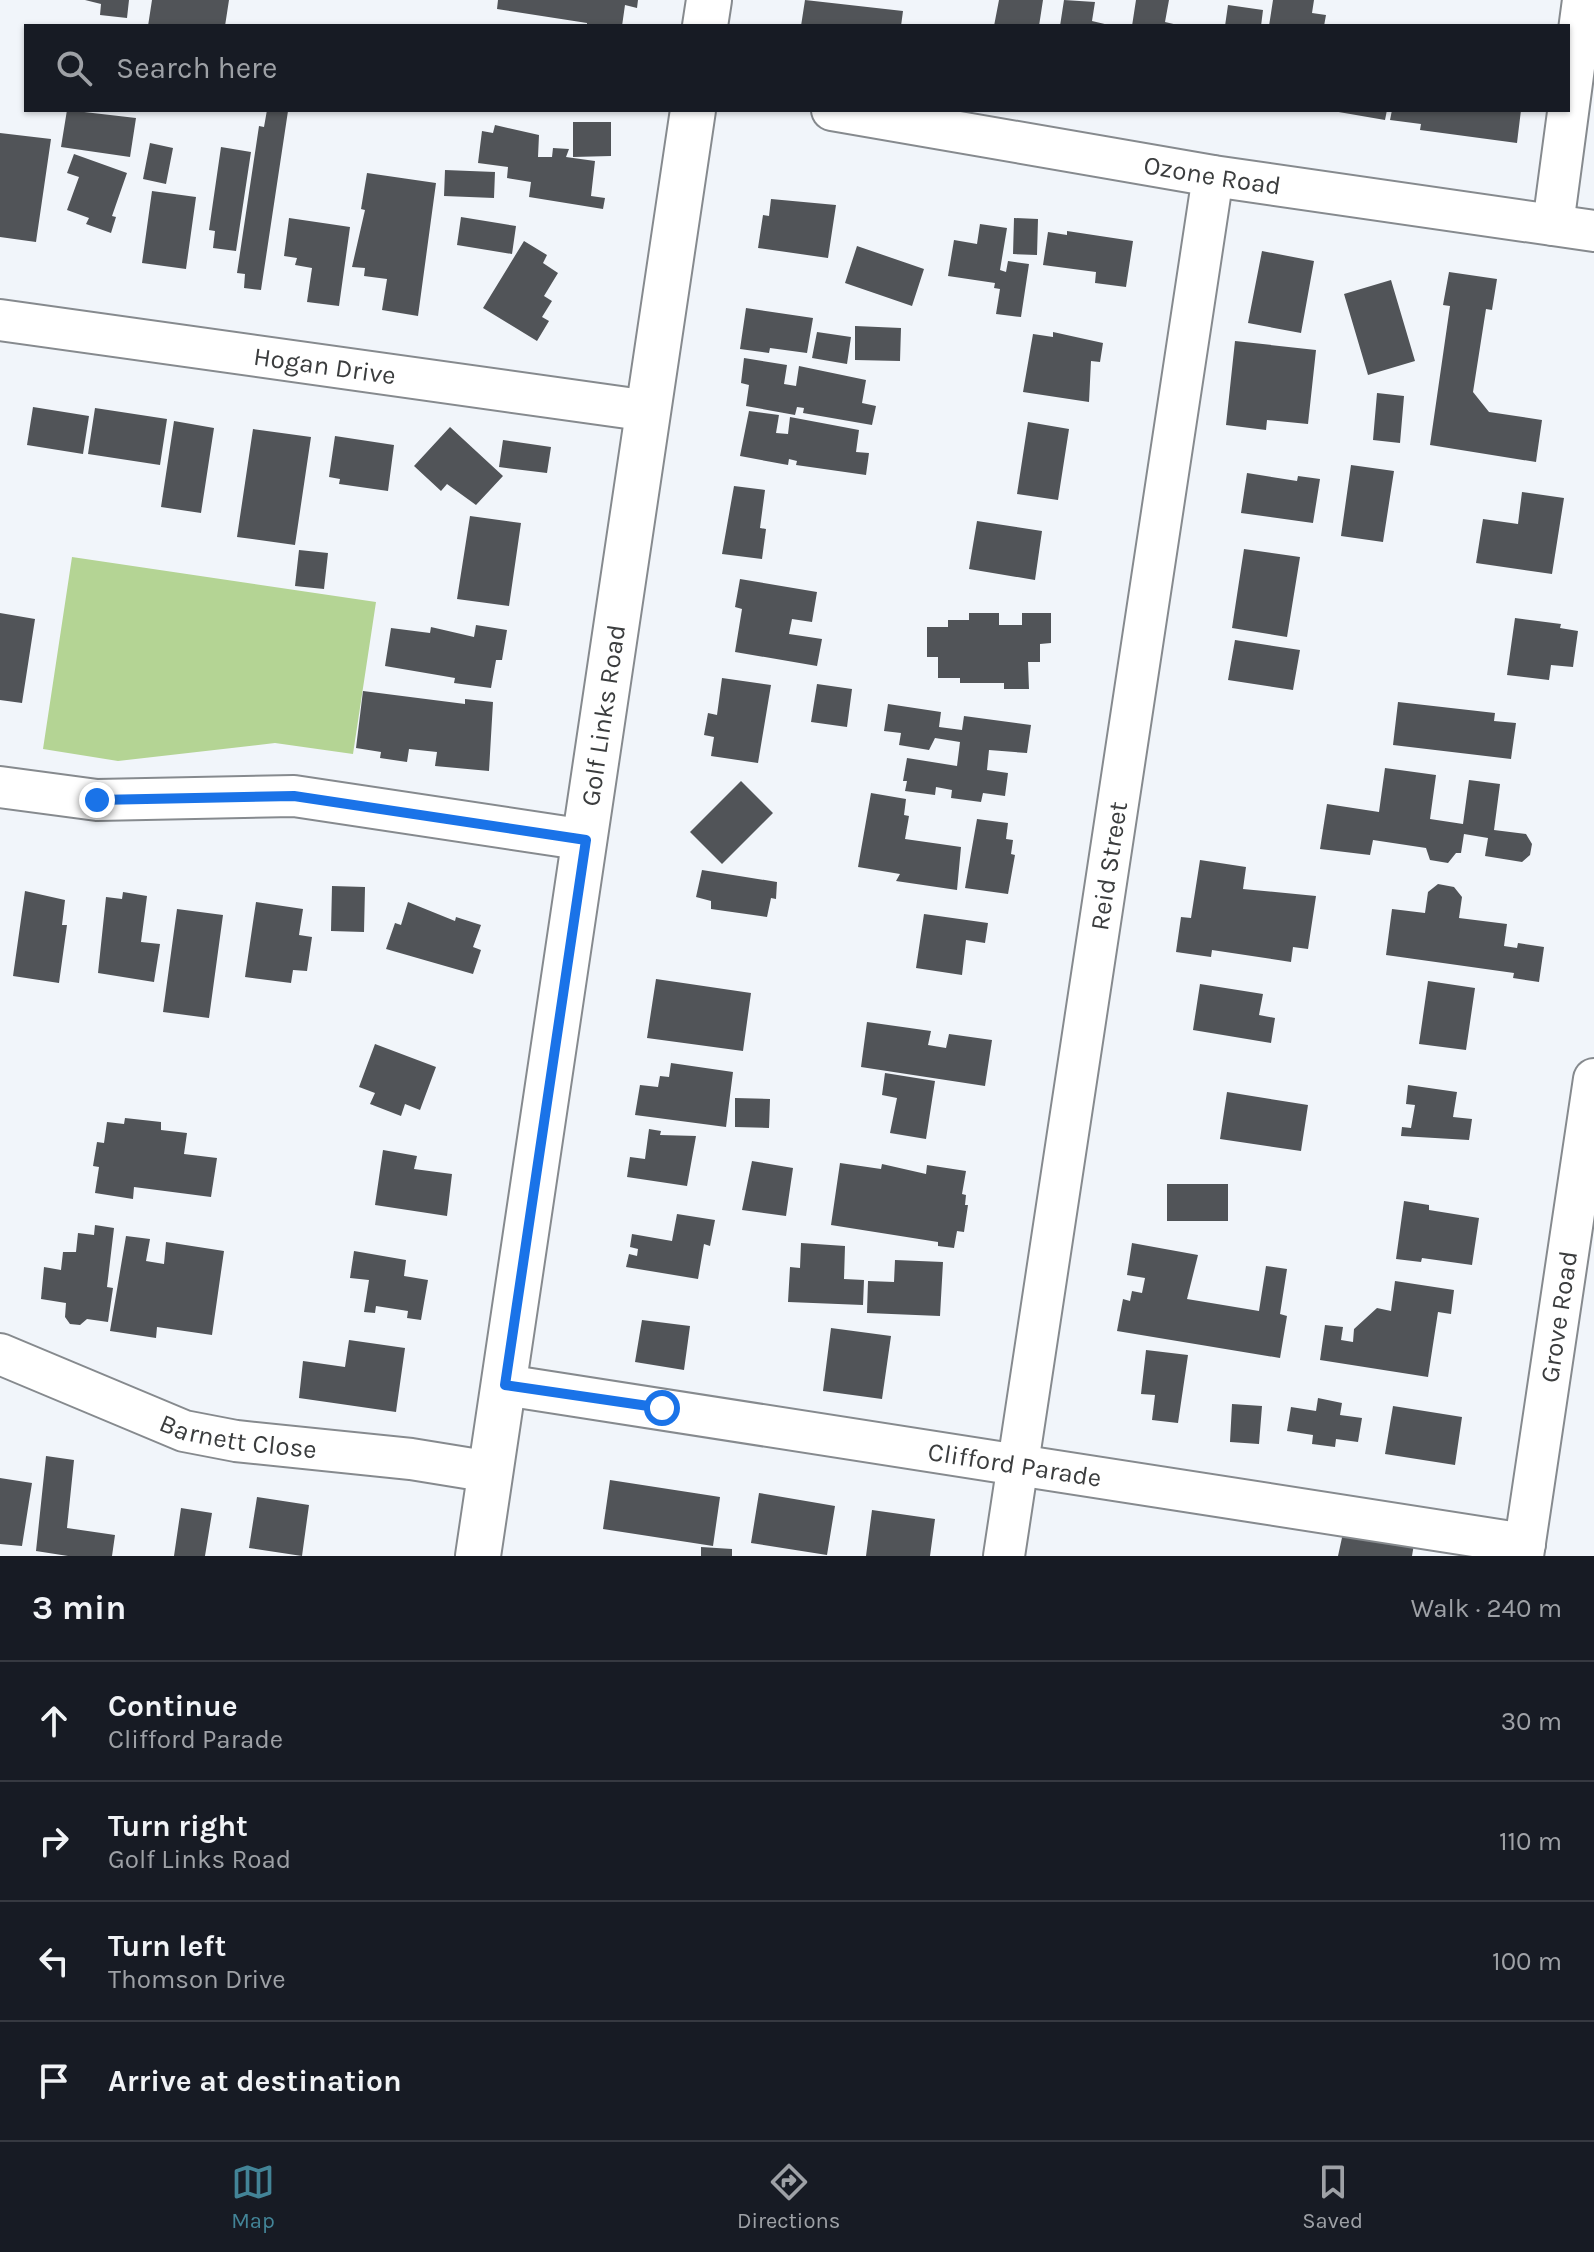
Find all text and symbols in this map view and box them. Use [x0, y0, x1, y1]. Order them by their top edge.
search box [24, 24, 1570, 112]
icon: search [52, 46, 96, 90]
text: Search here [116, 50, 277, 86]
street label: Ozone Road [1141, 149, 1283, 201]
street label: Hogan Drive [252, 340, 398, 391]
street label: Golf Links Road [574, 622, 632, 808]
route end [79, 782, 115, 818]
street label: Reid Street [1083, 799, 1134, 932]
street label: Grove Road [1534, 1249, 1584, 1385]
route start [644, 1390, 680, 1426]
street label: Barnett Close [155, 1407, 318, 1465]
street label: Clifford Parade [926, 1436, 1104, 1493]
text: 3 min [32, 1588, 126, 1628]
text: Walk · 240 m [1411, 1593, 1562, 1624]
text: Continue [108, 1688, 238, 1724]
icon: ahead [32, 1699, 76, 1743]
text: 30 m [1501, 1706, 1562, 1737]
text: Clifford Parade [108, 1724, 283, 1755]
text: Turn right [108, 1808, 248, 1844]
icon: right [32, 1819, 76, 1863]
text: 110 m [1499, 1826, 1562, 1857]
text: Golf Links Road [108, 1844, 291, 1875]
text: Turn left [108, 1928, 226, 1964]
icon: left [32, 1939, 76, 1983]
text: 100 m [1492, 1946, 1562, 1977]
text: Thomson Drive [108, 1964, 286, 1995]
icon: arrive [32, 2059, 76, 2103]
text: Arrive at destination [108, 2063, 402, 2099]
tab: Map [231, 2160, 275, 2234]
tab: Directions [737, 2160, 840, 2234]
tab: Saved [1302, 2160, 1363, 2234]

